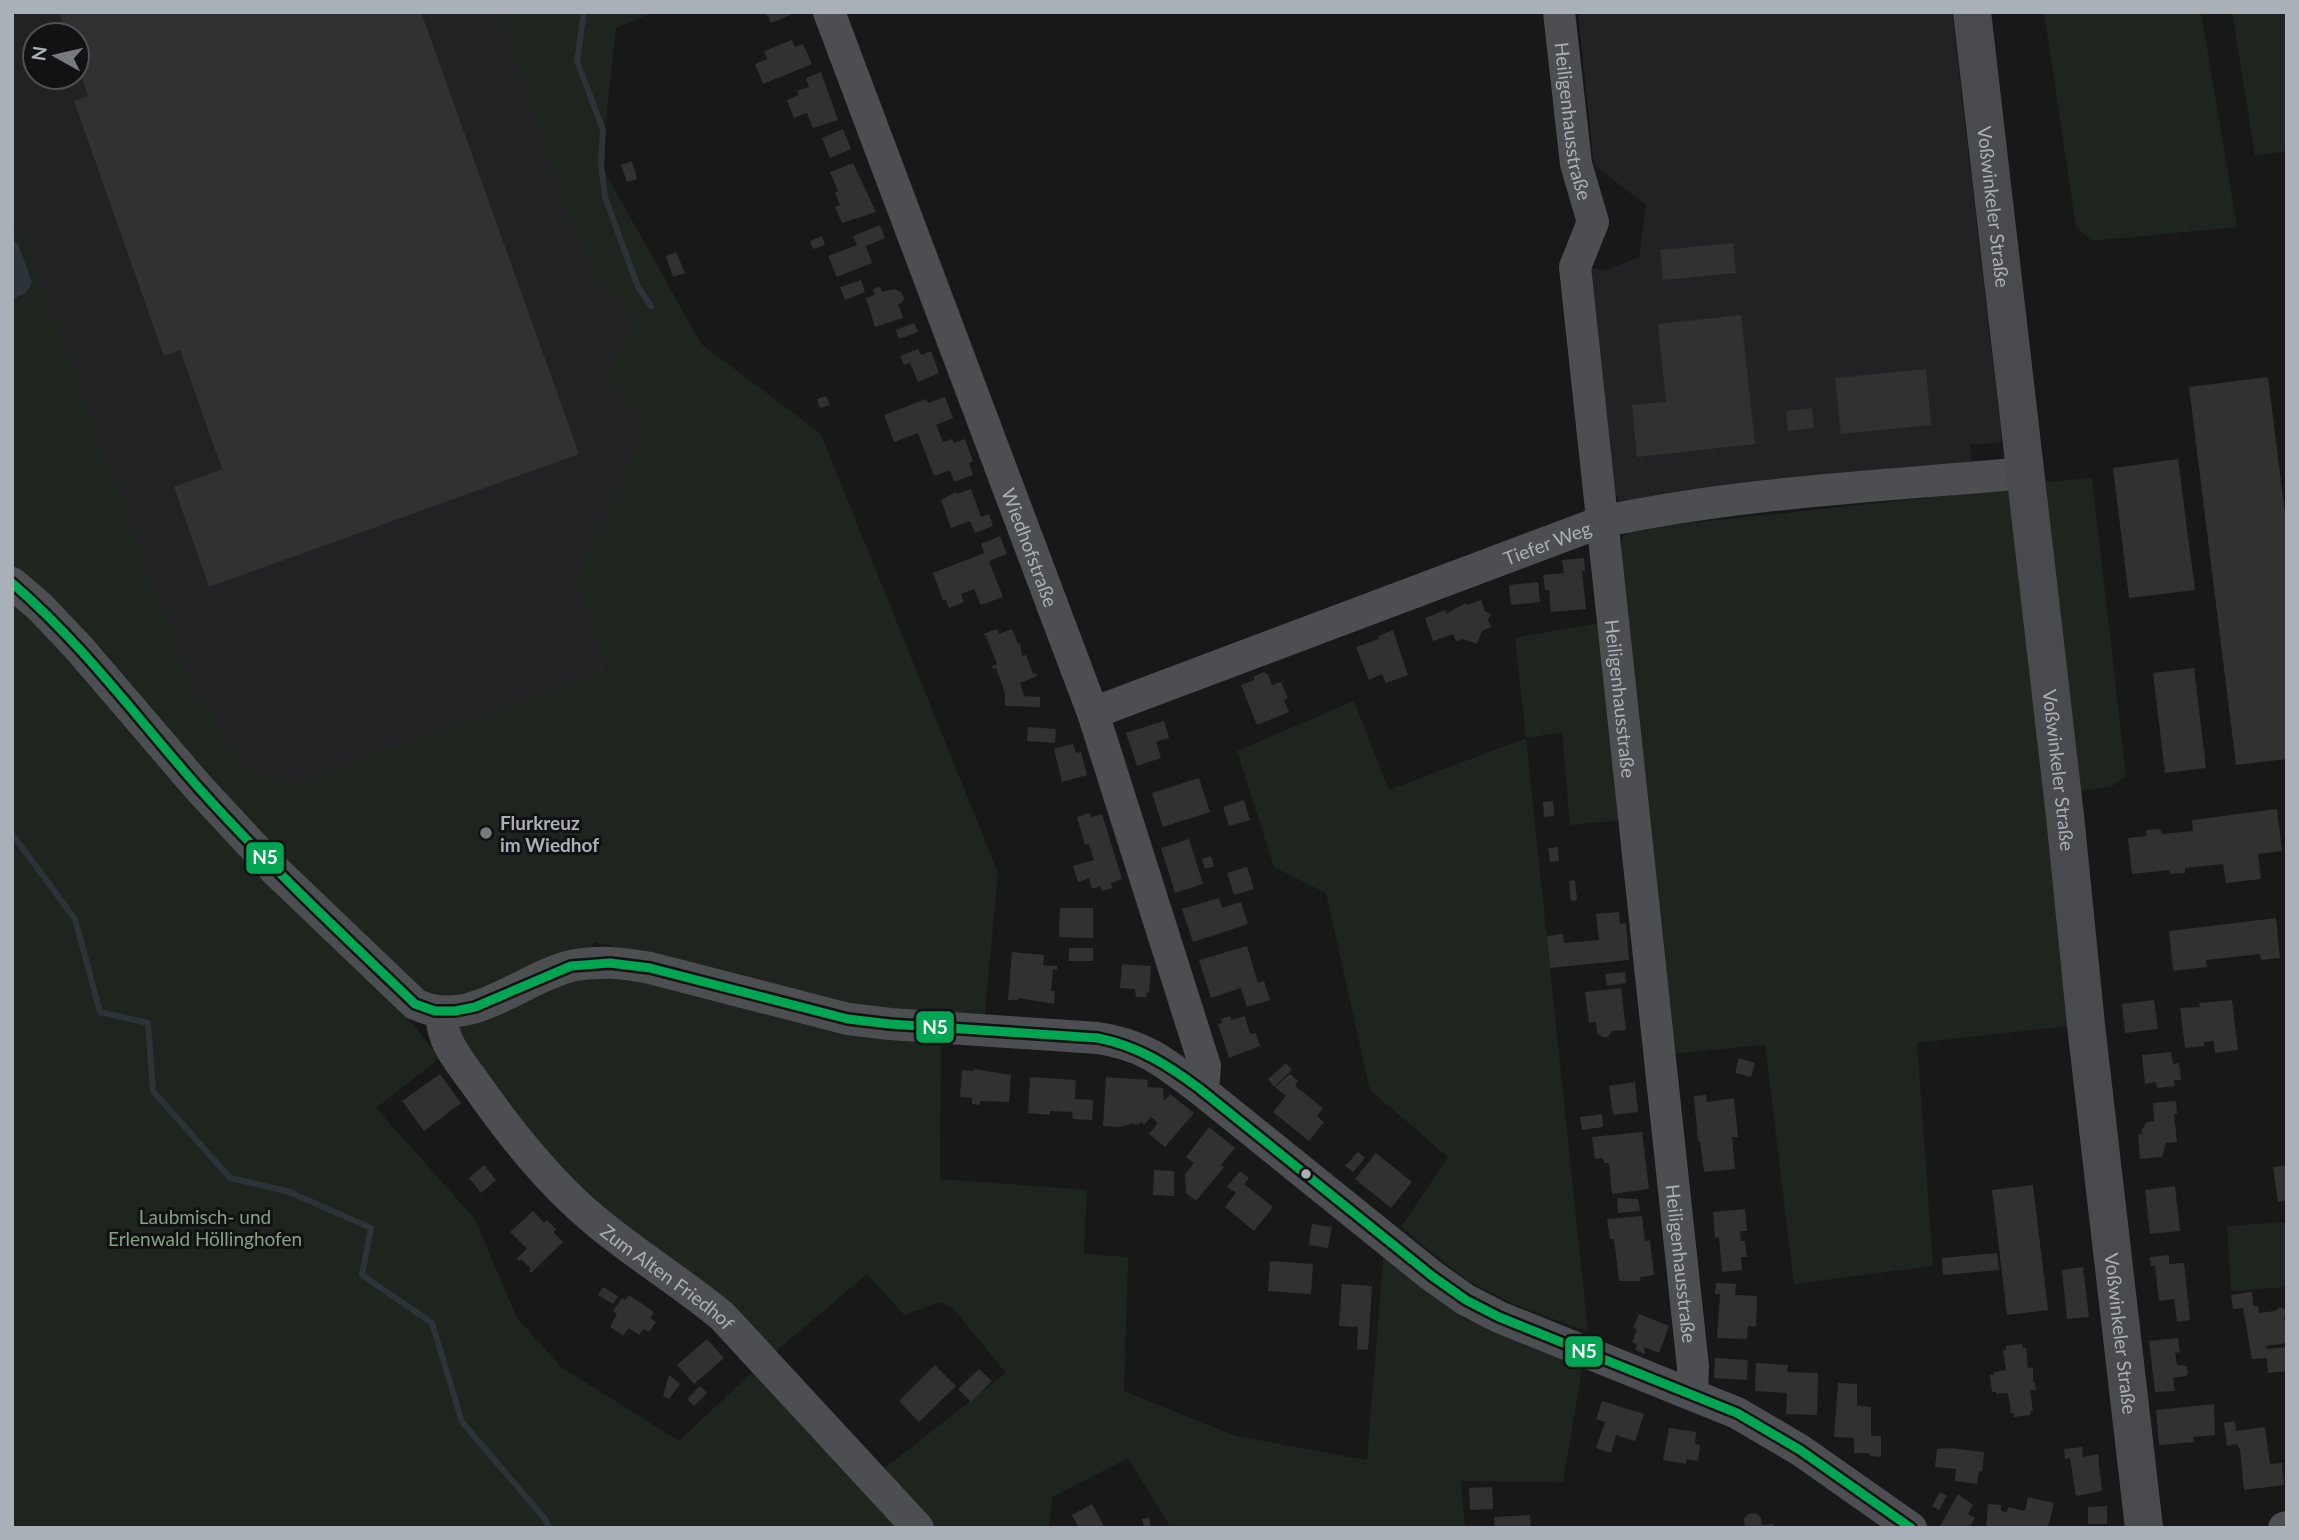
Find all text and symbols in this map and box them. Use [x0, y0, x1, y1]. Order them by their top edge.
north arrow [21, 21, 91, 91]
street label: Heiligenhausstraße [1551, 41, 1597, 203]
text: N [26, 45, 51, 62]
street label: Voßwinkeler Straße [1974, 125, 2015, 289]
street label: Wiedhofstraße [998, 485, 1063, 610]
street label: Tiefer Weg [1500, 515, 1594, 569]
street label: Heiligenhausstraße [1601, 618, 1641, 779]
street label: Voßwinkeler Straße [2039, 688, 2080, 852]
place label: Flurkreuz im Wiedhof [500, 811, 599, 856]
marker: Flurkreuz im Wiedhof [478, 825, 494, 841]
line badge: N5 [245, 841, 285, 875]
text: N5 [252, 845, 278, 868]
line badge: N5 [915, 1010, 955, 1044]
text: N5 [922, 1015, 948, 1038]
unlabelled marker [1299, 1167, 1313, 1181]
street label: Heiligenhausstraße [1662, 1183, 1702, 1344]
park label: Laubmisch- und Erlenwald Höllinghofen [108, 1205, 302, 1250]
street label: Zum Alten Friedhof [597, 1219, 740, 1334]
street label: Voßwinkeler Straße [2101, 1252, 2142, 1415]
line badge: N5 [1564, 1335, 1604, 1368]
text: N5 [1571, 1339, 1597, 1362]

